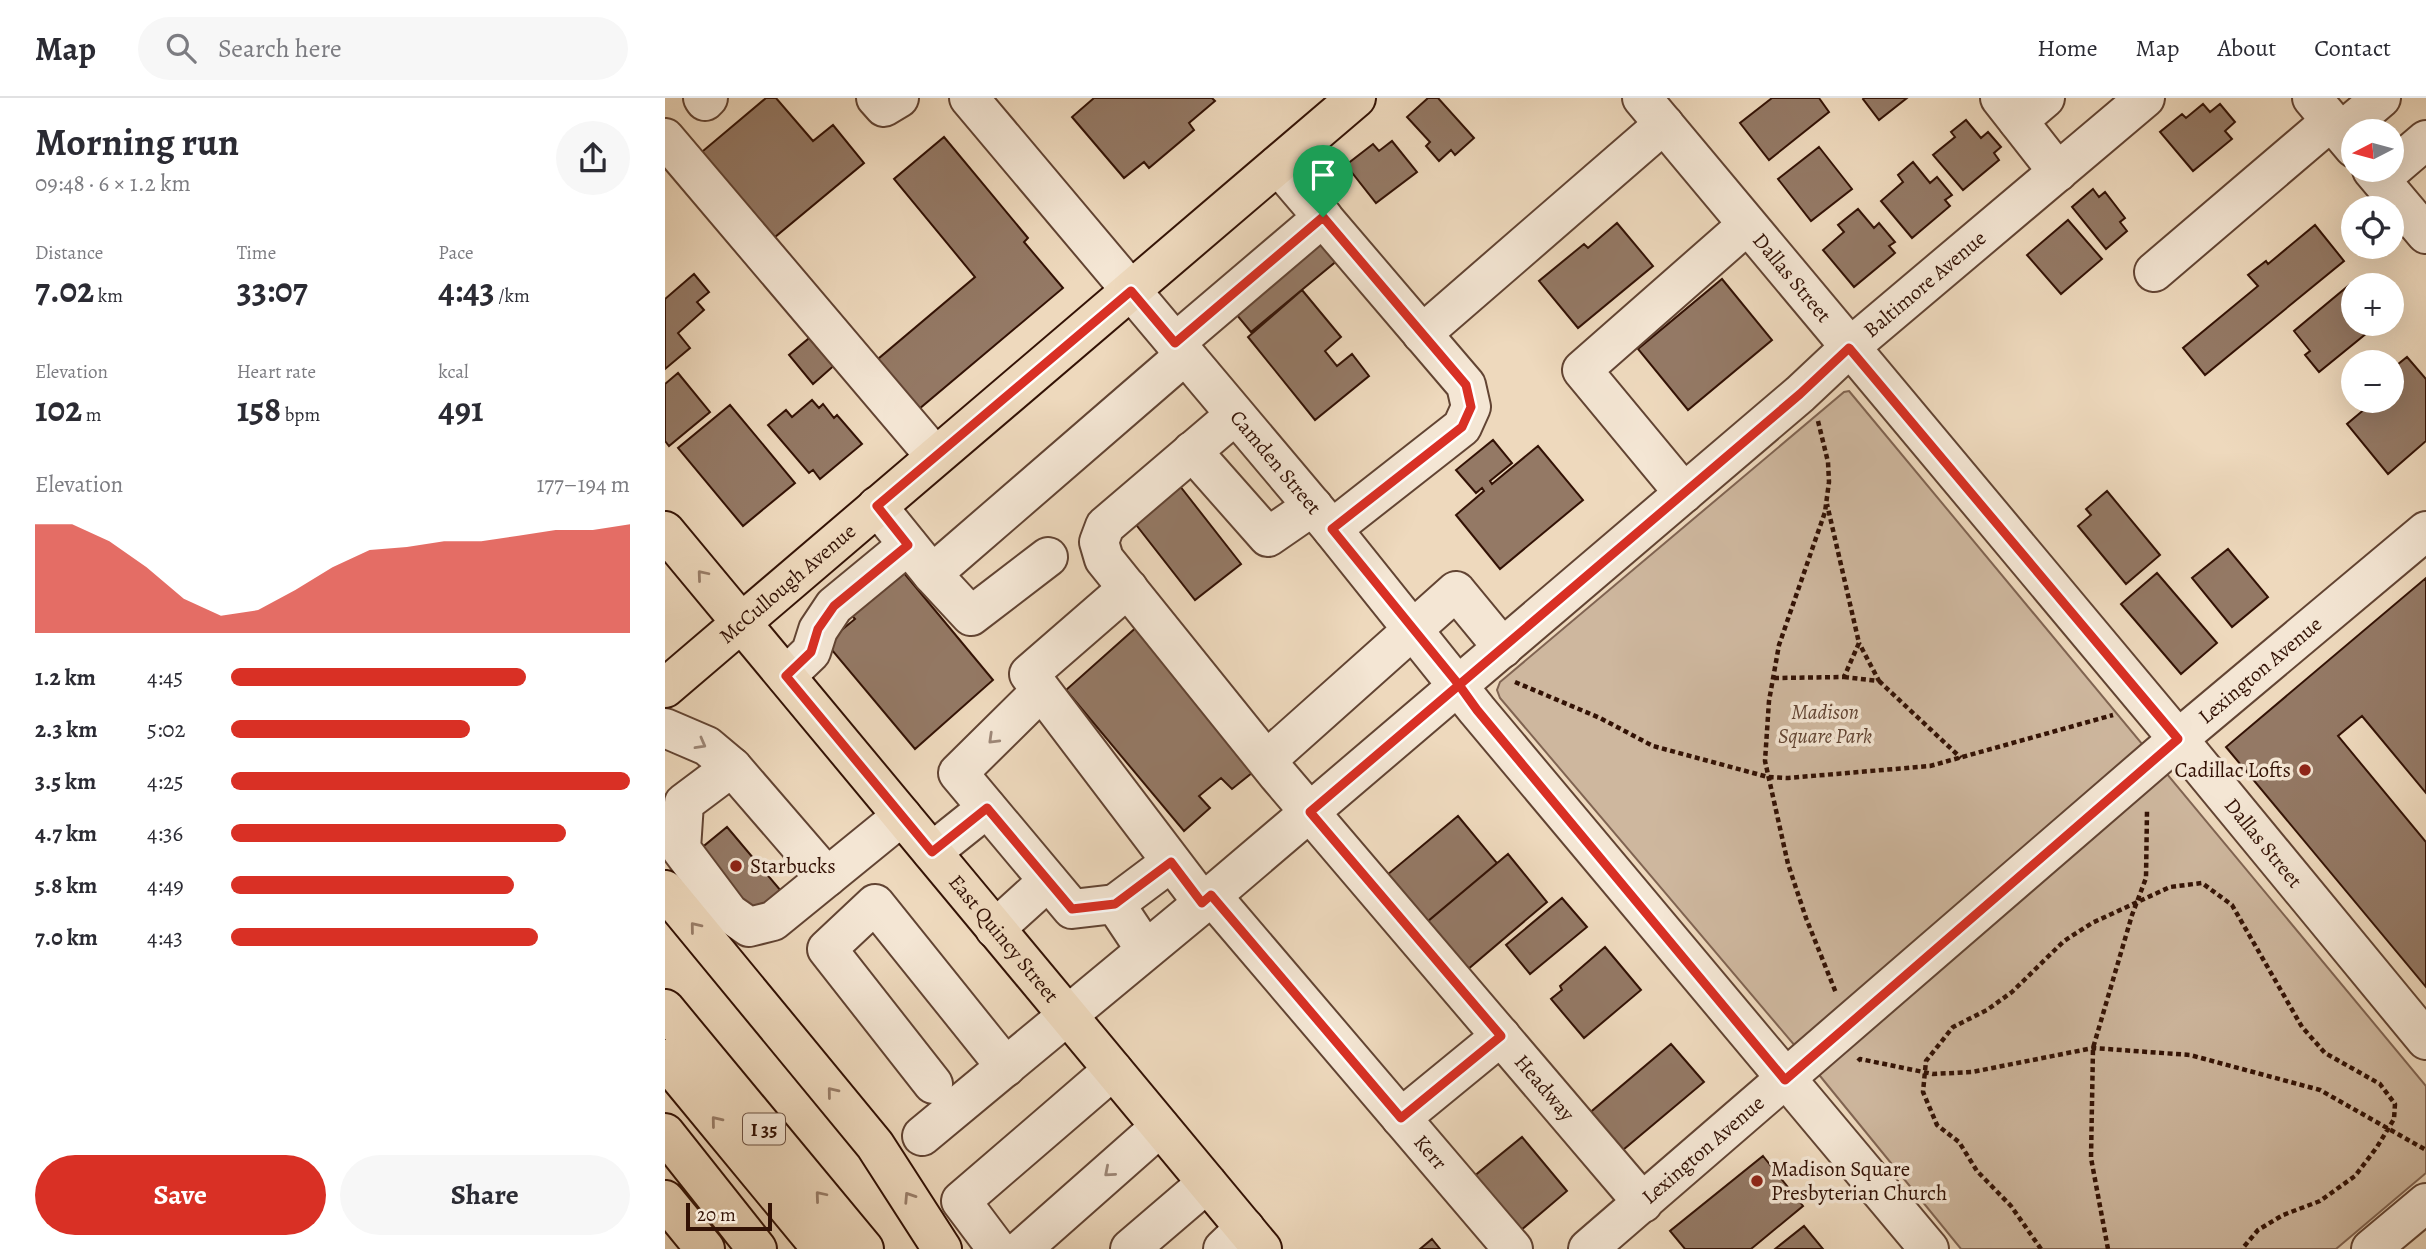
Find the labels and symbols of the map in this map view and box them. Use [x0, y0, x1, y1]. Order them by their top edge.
north arrow [2341, 119, 2405, 182]
pin [1293, 145, 1353, 217]
street label: Baltimore Avenue [1858, 224, 1992, 344]
street label: Dallas Street [1746, 227, 1838, 328]
street label: Camden Street [1224, 404, 1328, 520]
street label: McCullough Avenue [713, 517, 862, 650]
one-way arrow [697, 570, 710, 583]
street label: Lexington Avenue [2192, 610, 2328, 730]
park label: Madison Square Park [1778, 698, 1872, 750]
one-way arrow [988, 731, 1001, 744]
one-way arrow [694, 736, 706, 749]
place label: Cadillac Lofts [2175, 756, 2291, 784]
marker: Cadillac Lofts [2297, 762, 2313, 778]
street label: Dallas Street [2218, 792, 2309, 894]
place label: Starbucks [750, 852, 836, 880]
marker: Starbucks [728, 858, 744, 874]
street label: East Quincy Street [942, 868, 1065, 1009]
one-way arrow [691, 922, 703, 935]
street label: Headway [1508, 1048, 1581, 1127]
one-way arrow [827, 1088, 840, 1100]
street label: Lexington Avenue [1636, 1089, 1770, 1210]
road number: I 35 [743, 1113, 785, 1144]
one-way arrow [711, 1117, 724, 1129]
street label: Kerr [1407, 1129, 1453, 1176]
place label: Madison Square Presbyterian Church [1771, 1155, 1947, 1207]
one-way arrow [1104, 1164, 1117, 1176]
marker: Madison Square Presbyterian Church [1749, 1173, 1765, 1189]
one-way arrow [904, 1191, 917, 1204]
one-way arrow [816, 1192, 829, 1204]
scale bar [686, 1200, 772, 1232]

